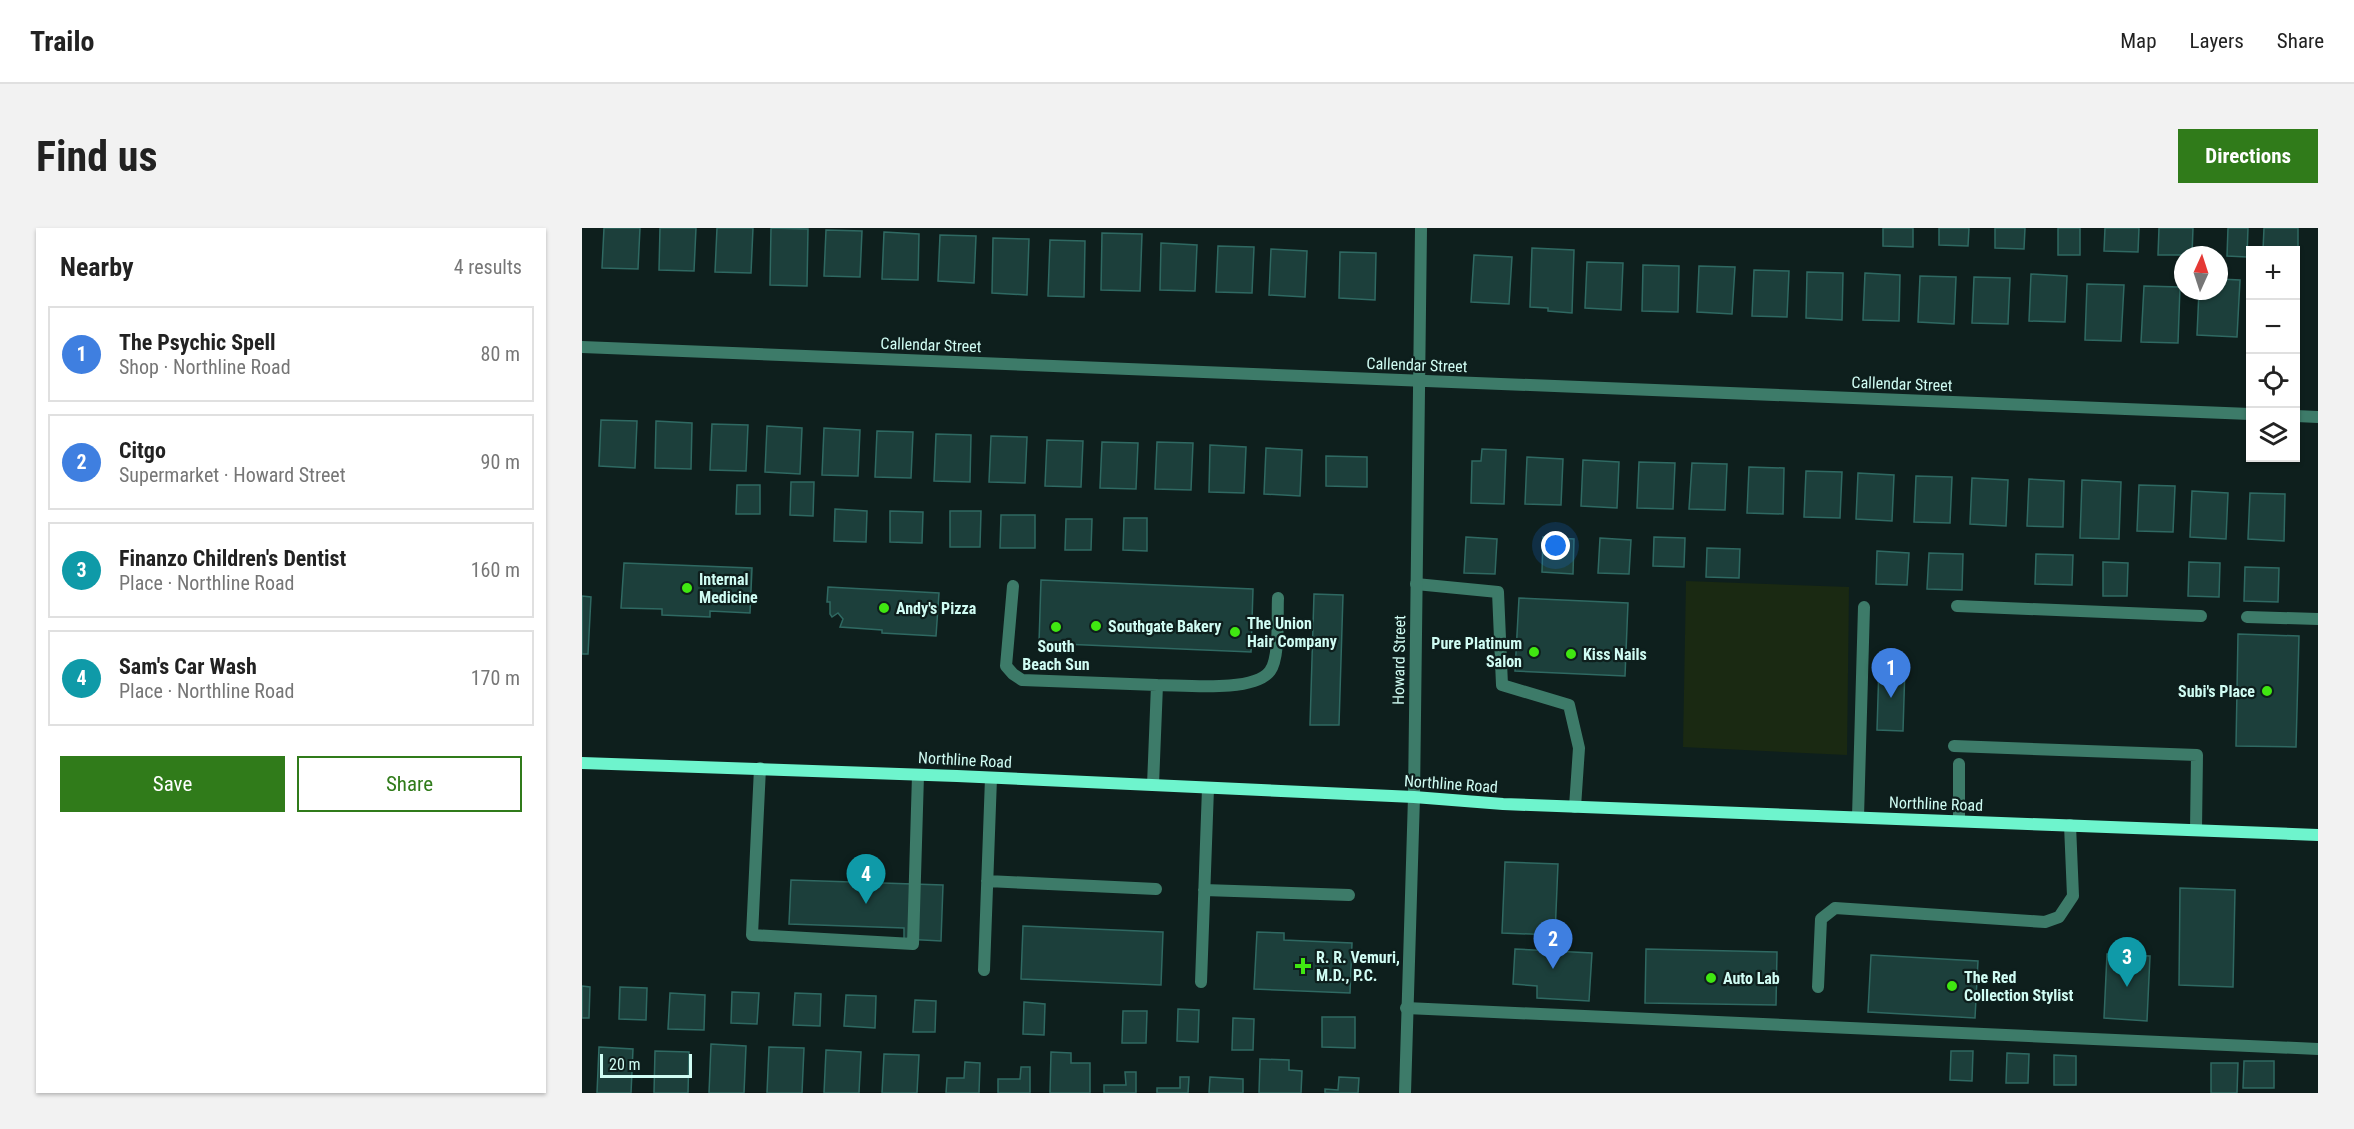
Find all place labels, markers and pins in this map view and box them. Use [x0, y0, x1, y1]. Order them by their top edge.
place label: Internal Medicine [699, 570, 758, 607]
marker: Internal Medicine [680, 581, 694, 595]
place label: Andy's Pizza [896, 599, 977, 618]
marker: Andy's Pizza [877, 601, 891, 615]
place label: The Union Hair Company [1247, 614, 1337, 651]
place label: Southgate Bakery [1108, 617, 1221, 636]
marker: Southgate Bakery [1089, 619, 1103, 633]
marker: South Beach Sun [1049, 620, 1063, 634]
marker: The Union Hair Company [1228, 625, 1242, 639]
place label: Pure Platinum Salon [1431, 634, 1522, 671]
place label: South Beach Sun [1022, 637, 1090, 674]
marker: Pure Platinum Salon [1527, 645, 1541, 659]
place label: Kiss Nails [1583, 645, 1647, 664]
marker: Kiss Nails [1564, 647, 1578, 661]
pin: 1 [1872, 648, 1910, 698]
place label: Subi's Place [2178, 682, 2255, 701]
marker: Subi's Place [2260, 684, 2274, 698]
pin: 4 [846, 854, 886, 904]
pin: 2 [1534, 920, 1572, 969]
pin: 3 [2108, 938, 2146, 987]
place label: R. R. Vemuri, M.D., P.C. [1316, 948, 1400, 985]
marker: R. R. Vemuri, M.D., P.C. [1294, 957, 1312, 975]
place label: The Red Collection Stylist [1964, 968, 2074, 1005]
place label: Auto Lab [1723, 969, 1780, 988]
marker: Auto Lab [1704, 971, 1718, 985]
marker: The Red Collection Stylist [1945, 979, 1959, 993]

